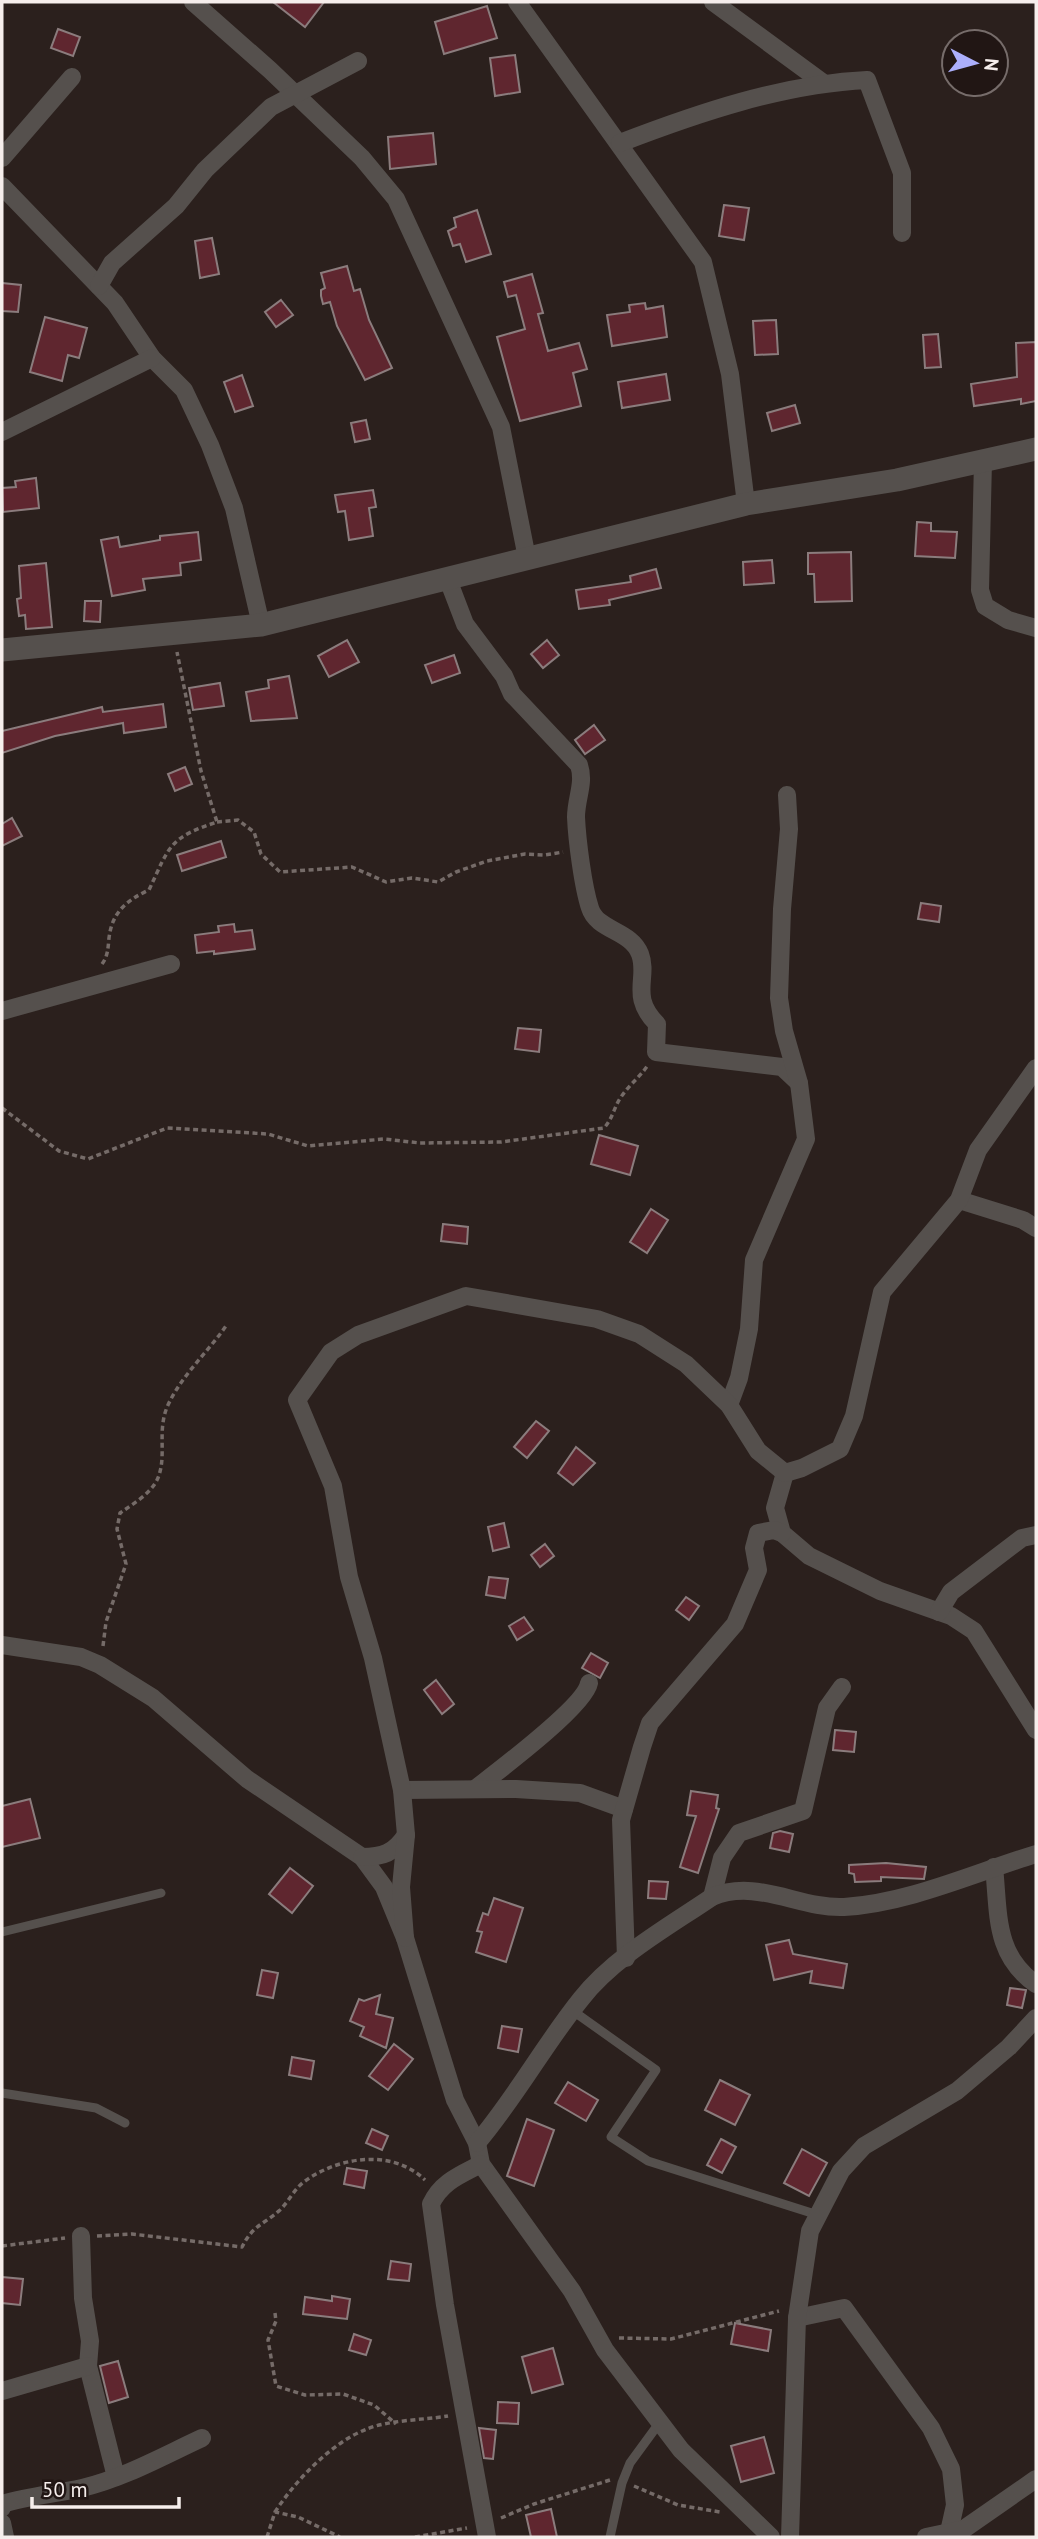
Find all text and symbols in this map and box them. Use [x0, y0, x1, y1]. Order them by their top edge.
north arrow [940, 28, 1010, 98]
text: N [979, 57, 1004, 72]
scale bar [32, 2466, 178, 2510]
text: 50 m [42, 2476, 88, 2503]

